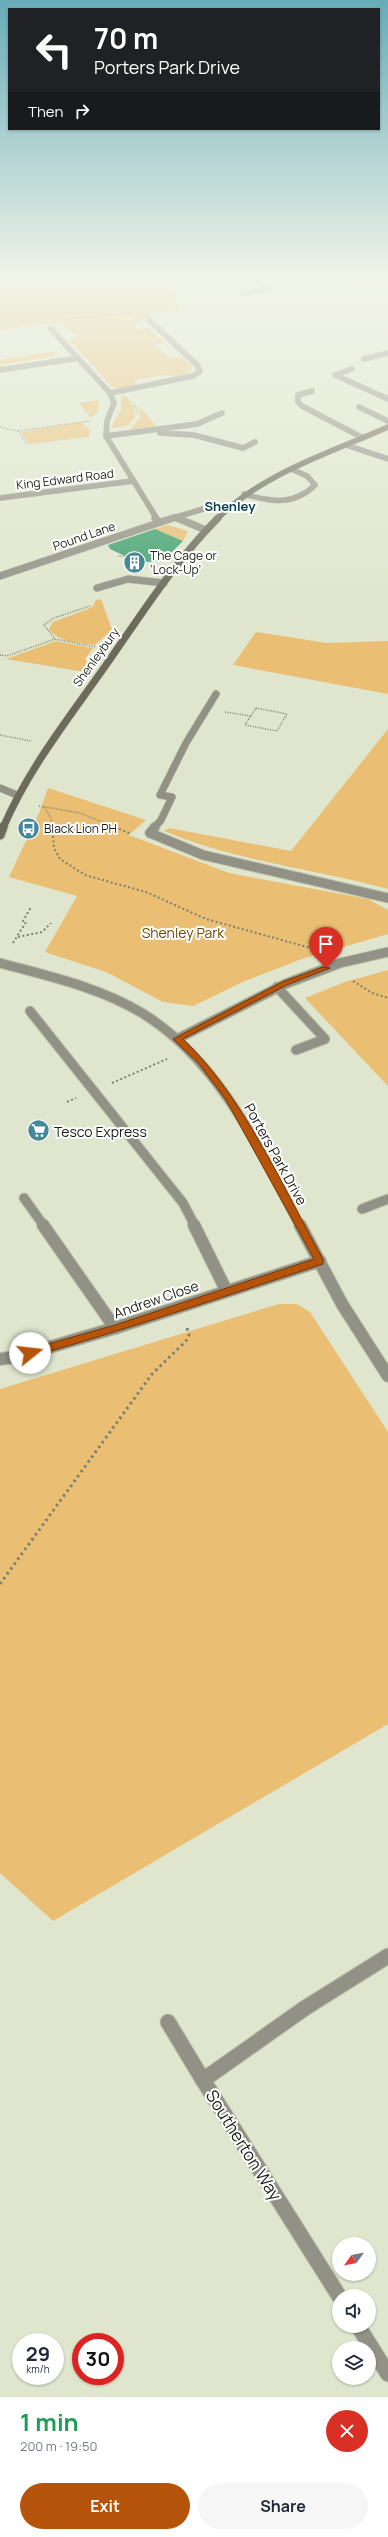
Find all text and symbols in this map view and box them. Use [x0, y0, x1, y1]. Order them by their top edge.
text: 70 m [94, 19, 158, 57]
icon: left [28, 24, 80, 76]
text: Porters Park Drive [94, 55, 240, 79]
icon: right [71, 100, 93, 122]
text: Then [28, 101, 63, 122]
street label: King Edward Road [15, 465, 115, 493]
district label: Shenley [204, 497, 256, 515]
street label: Pound Lane [51, 517, 117, 555]
place label: The Cage or ‘Lock-Up’ [150, 547, 218, 578]
building icon: The Cage or ‘Lock-Up’ [122, 549, 148, 575]
street label: Shenleybury [69, 623, 124, 690]
bus stop icon: Black Lion PH [16, 815, 42, 841]
place label: Black Lion PH [44, 820, 117, 837]
park label: Shenley Park [142, 923, 225, 942]
pin [309, 927, 343, 968]
icon: arrive [315, 933, 337, 955]
street label: Porters Park Drive [240, 1100, 312, 1208]
supermarket icon: Tesco Express [26, 1118, 52, 1144]
place label: Tesco Express [54, 1122, 147, 1141]
street label: Andrew Close [111, 1276, 201, 1322]
position arrow [9, 1332, 51, 1374]
street label: Southerton Way [201, 2085, 287, 2205]
north arrow [332, 2237, 376, 2281]
map controls [332, 2237, 376, 2385]
button: sound [332, 2289, 376, 2333]
speed limit sign: 30 [72, 2333, 124, 2385]
text: 29 [26, 2340, 50, 2367]
button: layers [332, 2341, 376, 2385]
text: km/h [26, 2362, 50, 2376]
text: 1 min [20, 2405, 79, 2438]
button: close [326, 2410, 368, 2452]
text: 200 m · 19:50 [20, 2437, 98, 2455]
button: Exit [20, 2483, 190, 2529]
button: Share [198, 2483, 368, 2529]

